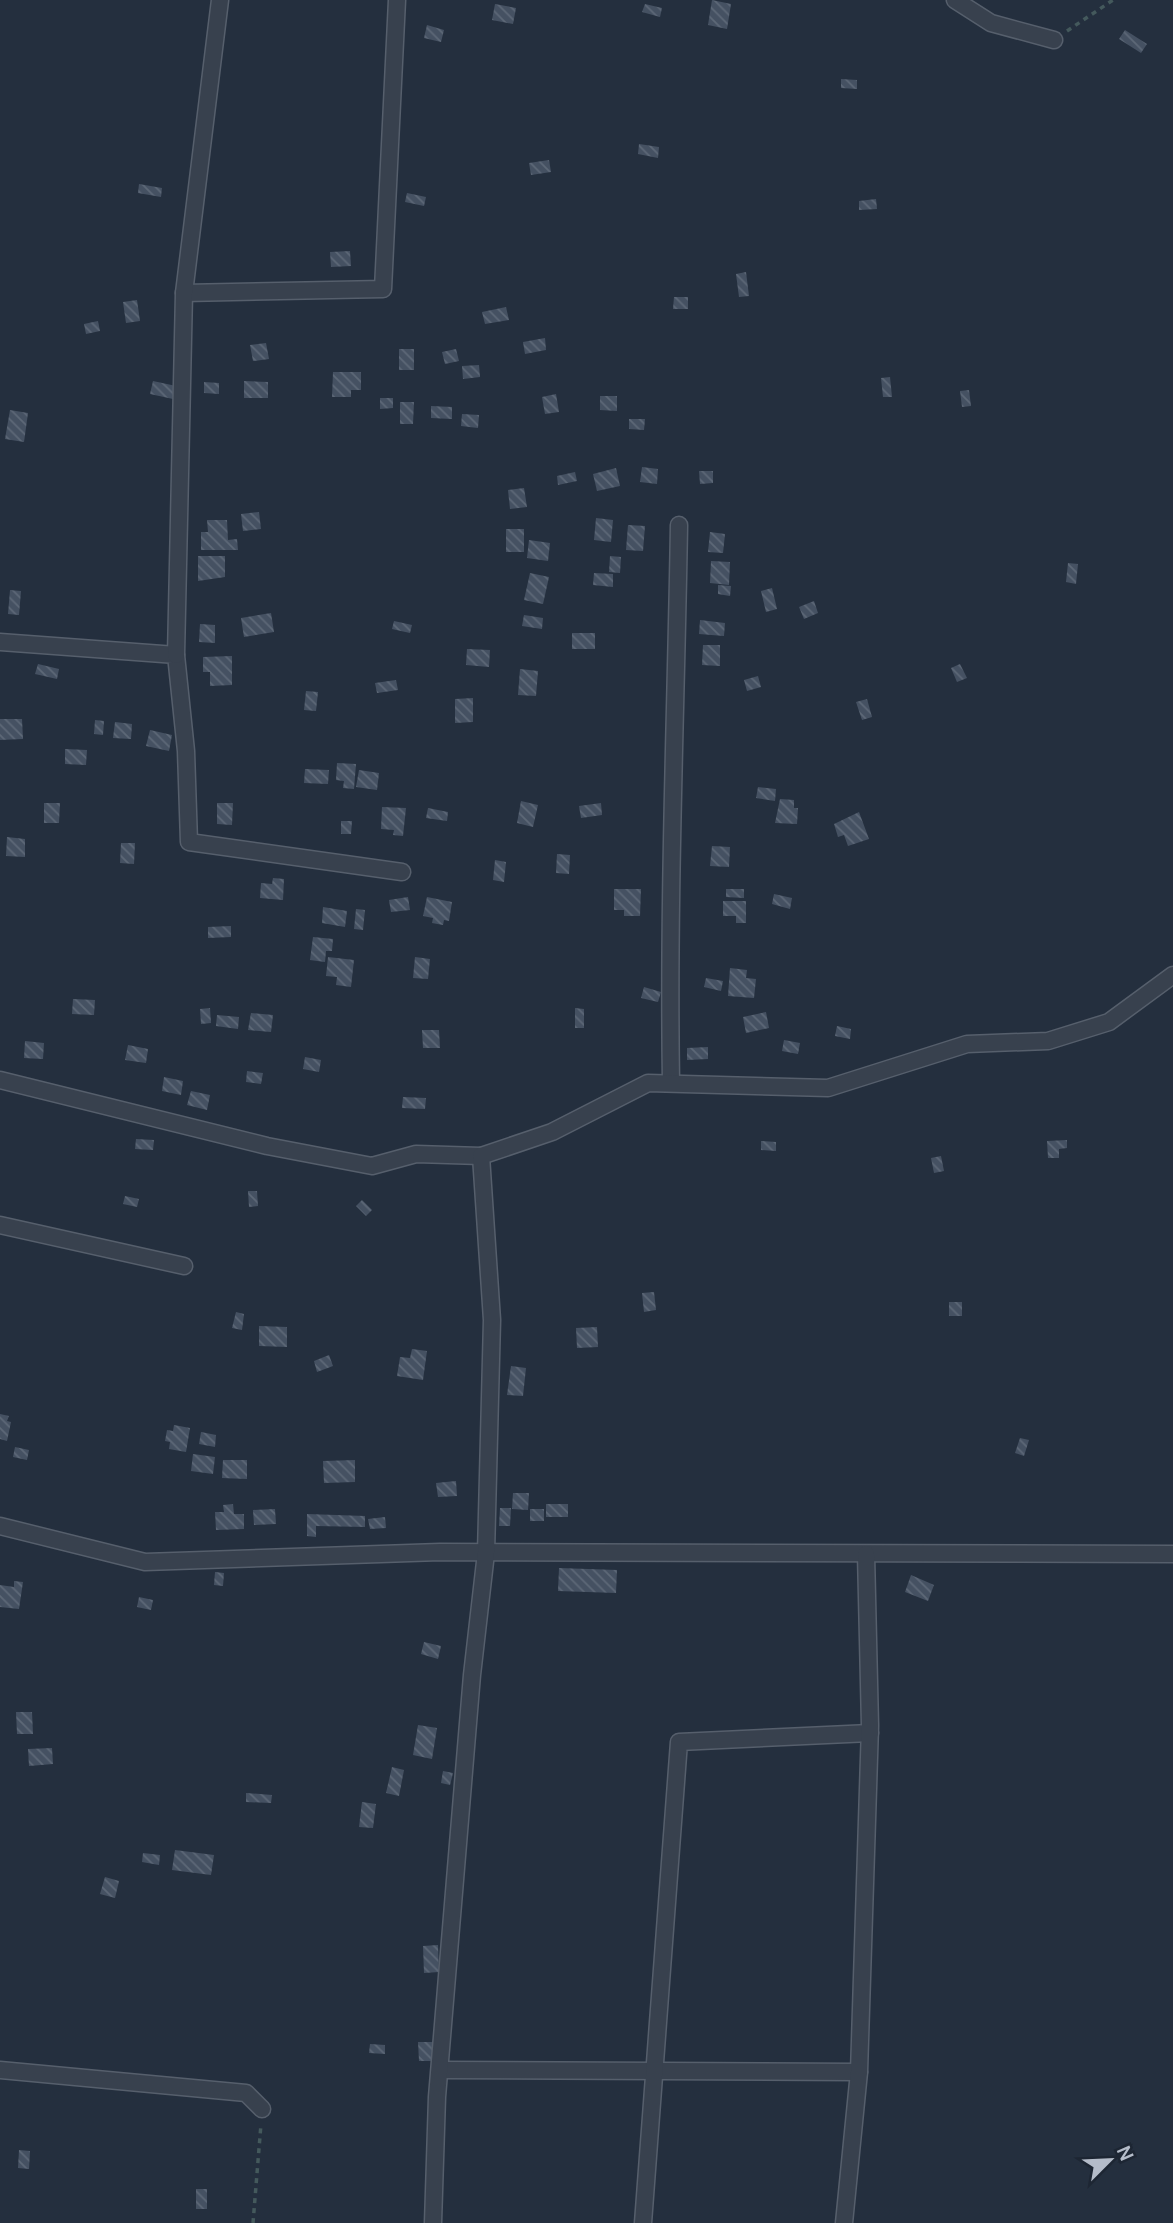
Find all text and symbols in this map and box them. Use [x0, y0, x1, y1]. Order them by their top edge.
north arrow [1075, 2125, 1145, 2195]
text: N [1111, 2142, 1140, 2165]

